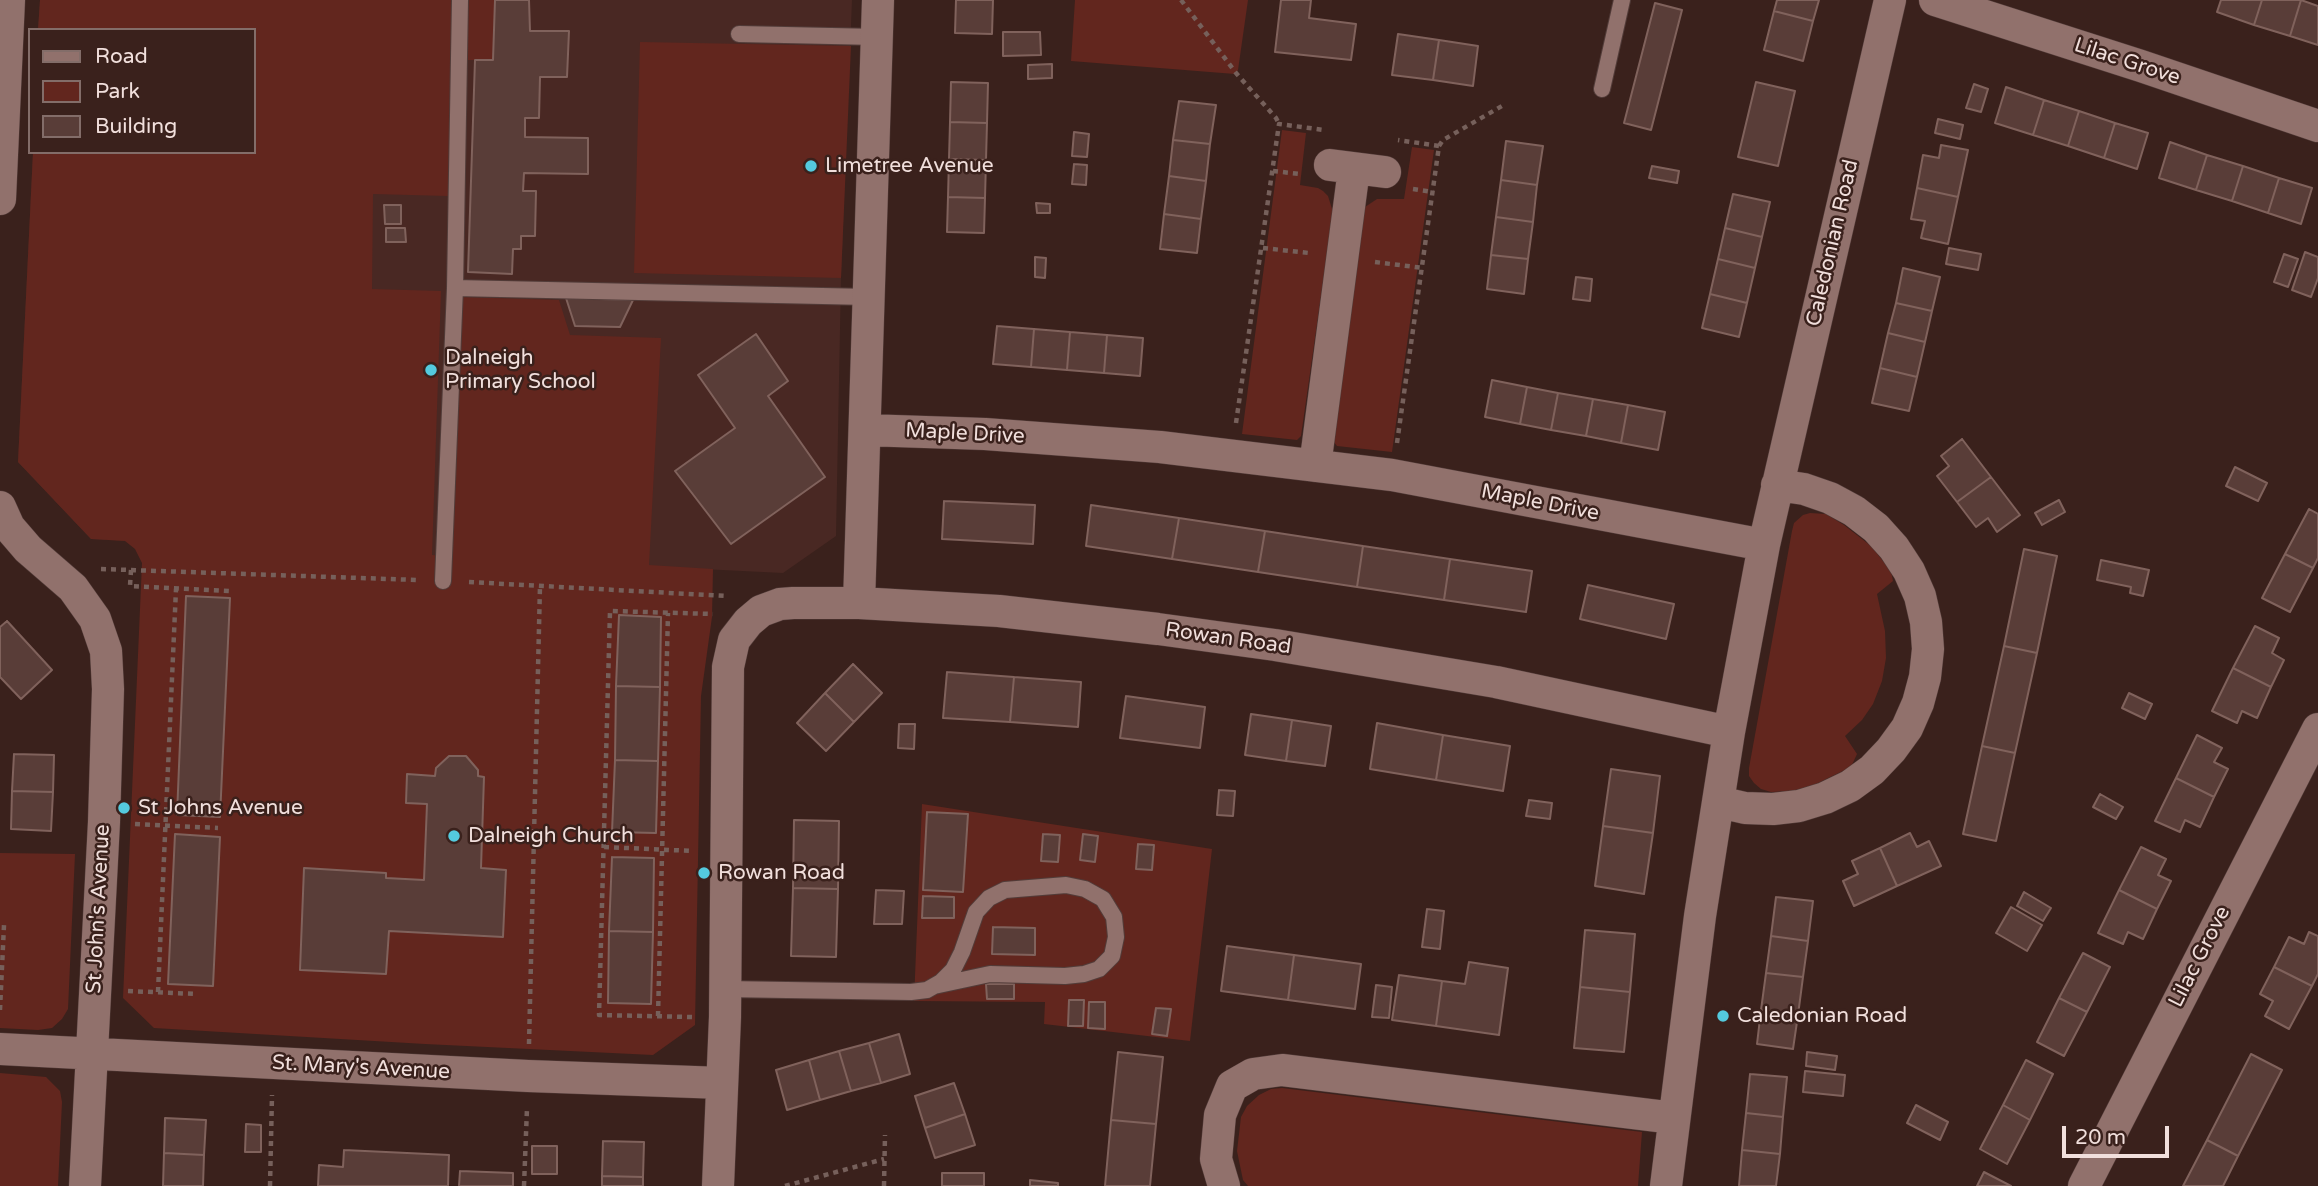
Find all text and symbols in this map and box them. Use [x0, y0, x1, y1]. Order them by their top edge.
legend [28, 28, 256, 154]
street label: Lilac Grove [2071, 33, 2183, 91]
text: Road [95, 44, 148, 69]
text: Park [95, 79, 140, 104]
text: Building [95, 114, 177, 139]
place label: Limetree Avenue [825, 153, 994, 179]
street label: Caledonian Road [1802, 157, 1864, 329]
marker: Limetree Avenue [803, 158, 819, 174]
place label: Dalneigh Primary School [445, 345, 596, 395]
marker: Dalneigh Primary School [423, 362, 439, 378]
street label: Maple Drive [905, 418, 1025, 450]
street label: Maple Drive [1479, 479, 1601, 527]
street label: Rowan Road [1163, 618, 1293, 660]
place label: St Johns Avenue [138, 795, 303, 821]
marker: St Johns Avenue [116, 800, 132, 816]
place label: Dalneigh Church [468, 823, 634, 849]
street label: St John's Avenue [82, 824, 116, 994]
marker: Dalneigh Church [446, 828, 462, 844]
place label: Rowan Road [718, 860, 845, 886]
marker: Rowan Road [696, 865, 712, 881]
street label: Lilac Grove [2164, 902, 2236, 1012]
place label: Caledonian Road [1737, 1003, 1907, 1029]
marker: Caledonian Road [1715, 1008, 1731, 1024]
street label: St. Mary's Avenue [271, 1051, 451, 1085]
scale bar [2066, 1112, 2173, 1156]
text: 20 m [2075, 1125, 2126, 1150]

